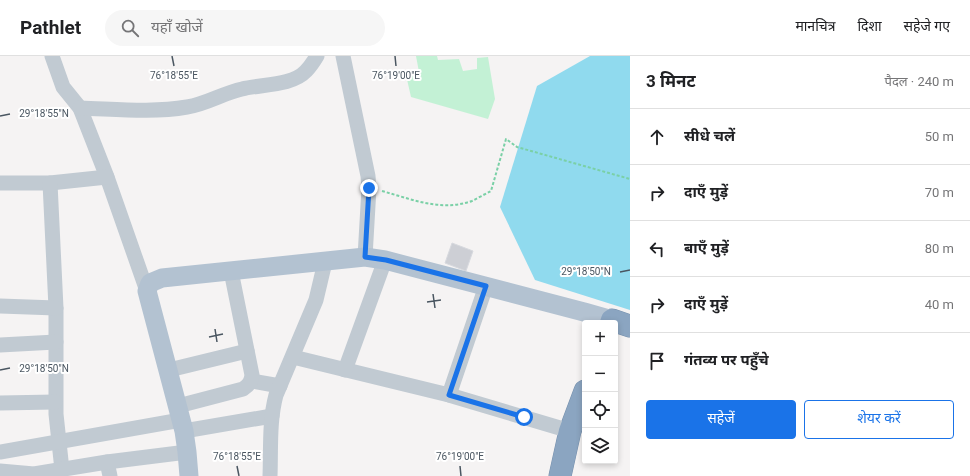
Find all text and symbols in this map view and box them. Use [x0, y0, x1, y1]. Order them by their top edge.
search box [105, 10, 385, 46]
text: Pathlet [20, 16, 81, 39]
icon: search [119, 17, 141, 39]
text: यहाँ खोजें [151, 18, 203, 36]
text: मानचित्र [795, 18, 835, 34]
text: दिशा [857, 18, 882, 34]
text: सहेजे गए [904, 18, 950, 34]
text: 76°18'55"E [150, 70, 198, 81]
text: 76°19'00"E [372, 70, 420, 81]
text: 3 मिनट [646, 71, 696, 91]
text: पैदल · 240 m [885, 74, 954, 89]
text: 29°18'55"N [19, 108, 69, 119]
icon: ahead [646, 126, 668, 148]
text: सीधे चलें [684, 127, 735, 145]
text: 50 m [925, 129, 954, 144]
route end [360, 179, 378, 197]
icon: right [646, 182, 668, 204]
text: दाएँ मुड़ें [684, 183, 728, 201]
text: 70 m [925, 185, 954, 200]
icon: left [646, 238, 668, 260]
text: बाएँ मुड़ें [684, 239, 729, 257]
text: 80 m [925, 241, 954, 256]
text: 29°18'50"N [561, 266, 611, 277]
icon: right [646, 294, 668, 316]
text: दाएँ मुड़ें [684, 295, 728, 313]
text: 40 m [925, 297, 954, 312]
map controls [582, 320, 618, 464]
button: + [582, 320, 618, 356]
icon: arrive [646, 350, 668, 372]
text: गंतव्य पर पहुँचे [684, 351, 769, 369]
button: − [582, 356, 618, 392]
text: 29°18'50"N [19, 363, 69, 374]
button: locate [582, 392, 618, 428]
button: सहेजें [646, 400, 796, 439]
button: शेयर करें [804, 400, 954, 439]
route start [515, 408, 533, 426]
button: layers [582, 428, 618, 464]
text: 76°18'55"E [213, 451, 261, 462]
text: 76°19'00"E [436, 451, 484, 462]

